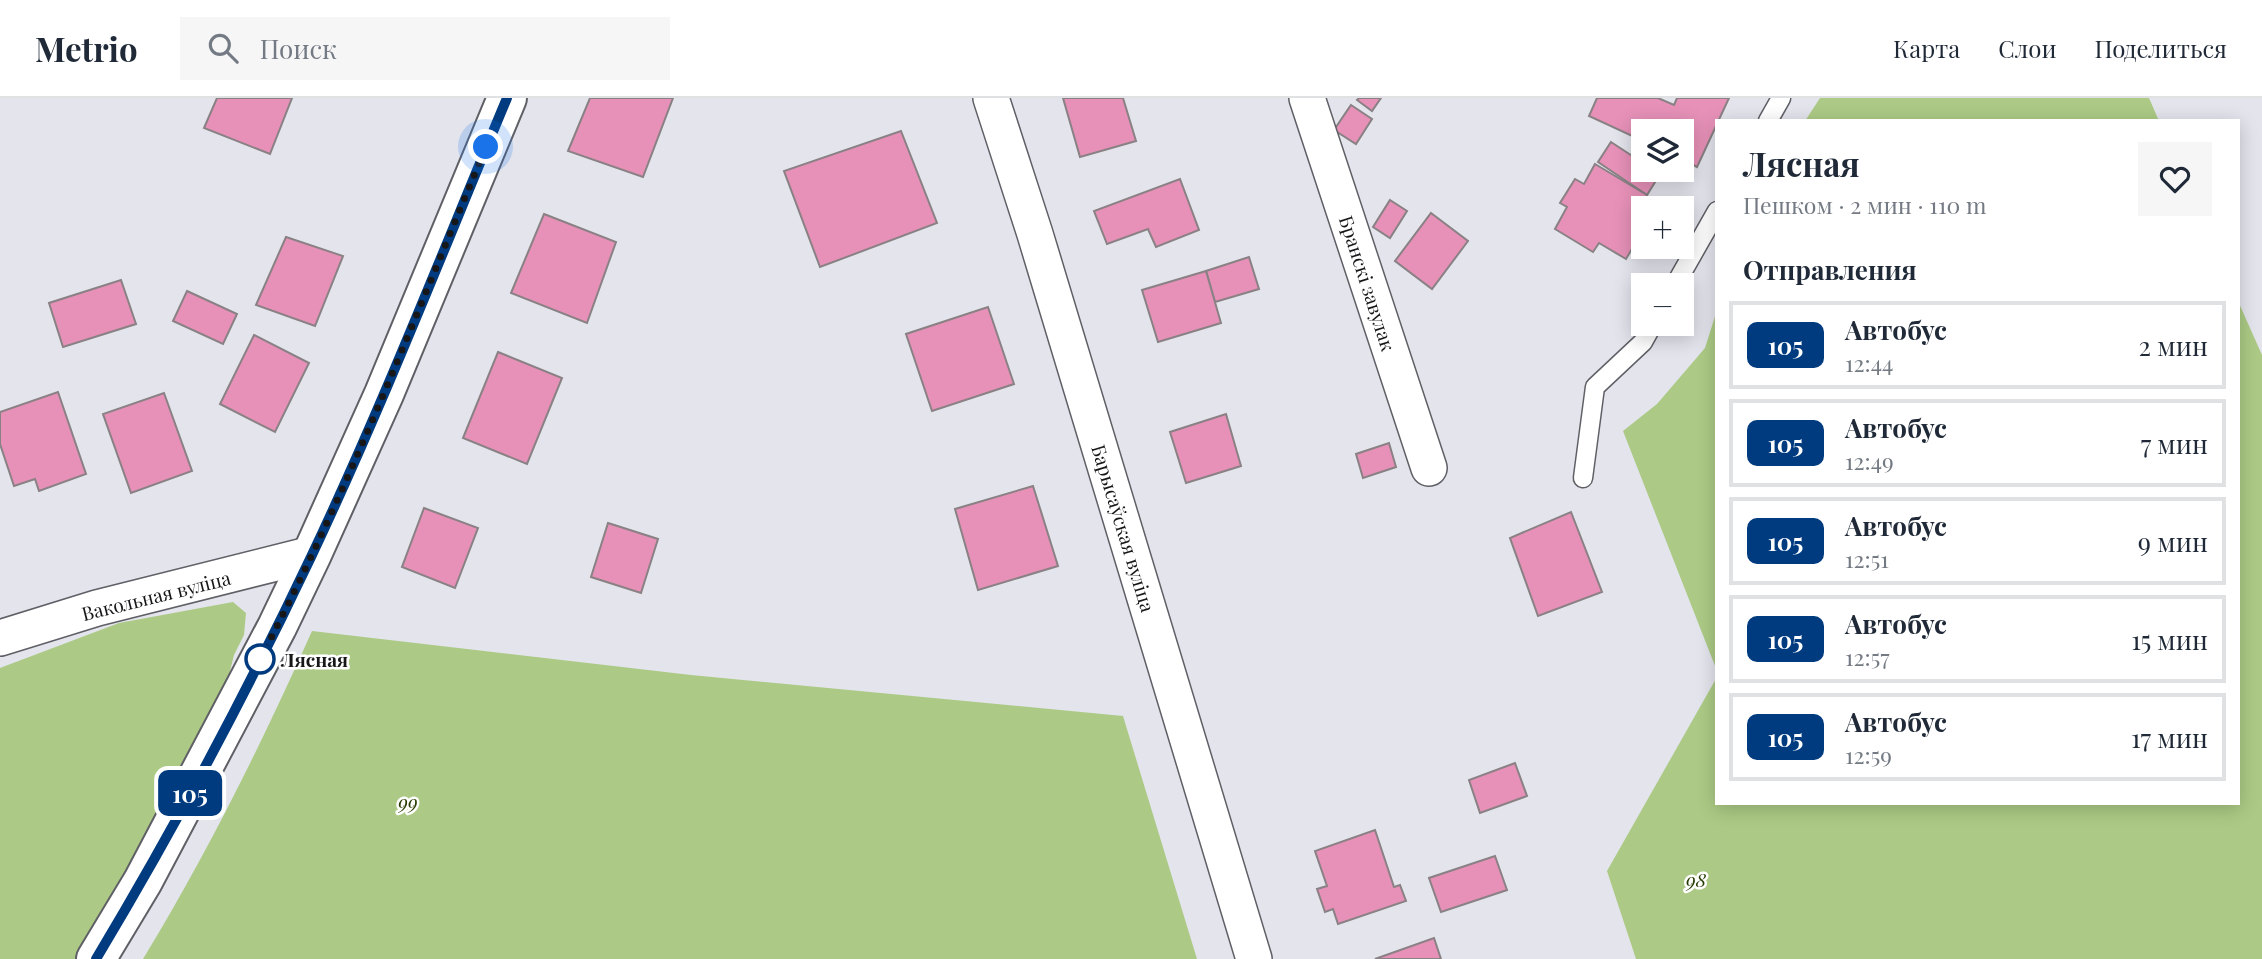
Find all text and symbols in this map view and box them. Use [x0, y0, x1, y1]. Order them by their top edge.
search box [180, 17, 670, 80]
text: Metrio [35, 26, 138, 70]
icon: search [204, 29, 242, 67]
text: Поиск [260, 31, 337, 66]
text: Карта [1893, 32, 1960, 64]
text: Слои [1998, 32, 2057, 64]
text: Поделиться [2095, 32, 2227, 64]
map controls [1631, 119, 1694, 336]
button: layers [1631, 119, 1694, 182]
your location [468, 129, 503, 164]
text: Лясная [1743, 141, 1860, 185]
button: heart [2138, 142, 2212, 216]
text: Пешком · 2 мин · 110 m [1743, 189, 1986, 220]
button: + [1631, 196, 1694, 259]
street label: Бранскі завулак [1334, 212, 1402, 354]
text: Отправления [1743, 252, 1917, 287]
button: − [1631, 273, 1694, 336]
text: Автобус [1845, 312, 1947, 347]
text: 2 мин [2138, 328, 2208, 363]
text: 105 [1768, 329, 1803, 361]
text: 12:44 [1845, 347, 1893, 378]
text: Автобус [1845, 410, 1947, 445]
text: 7 мин [2141, 426, 2208, 461]
text: 105 [1768, 427, 1803, 459]
street label: Барысаўская вуліца [1086, 441, 1162, 615]
text: 12:49 [1845, 445, 1894, 476]
text: Автобус [1845, 508, 1947, 543]
text: 9 мин [2138, 524, 2208, 559]
text: 105 [1768, 525, 1803, 557]
text: 12:51 [1845, 543, 1889, 574]
street label: Вакольная вуліца [79, 564, 234, 626]
text: Автобус [1845, 606, 1947, 641]
text: 15 мин [2131, 622, 2208, 657]
text: 105 [1768, 623, 1803, 655]
text: 12:57 [1845, 641, 1890, 672]
marker: Лясная [245, 644, 275, 674]
place label: Лясная [280, 646, 348, 672]
text: Автобус [1845, 704, 1947, 739]
text: 17 мин [2131, 720, 2208, 755]
text: 105 [1768, 721, 1803, 753]
text: 12:59 [1845, 739, 1892, 770]
line badge: 105 [150, 770, 230, 816]
text: 105 [172, 777, 208, 809]
park label: 99 [397, 788, 418, 814]
park label: 98 [1685, 866, 1707, 892]

